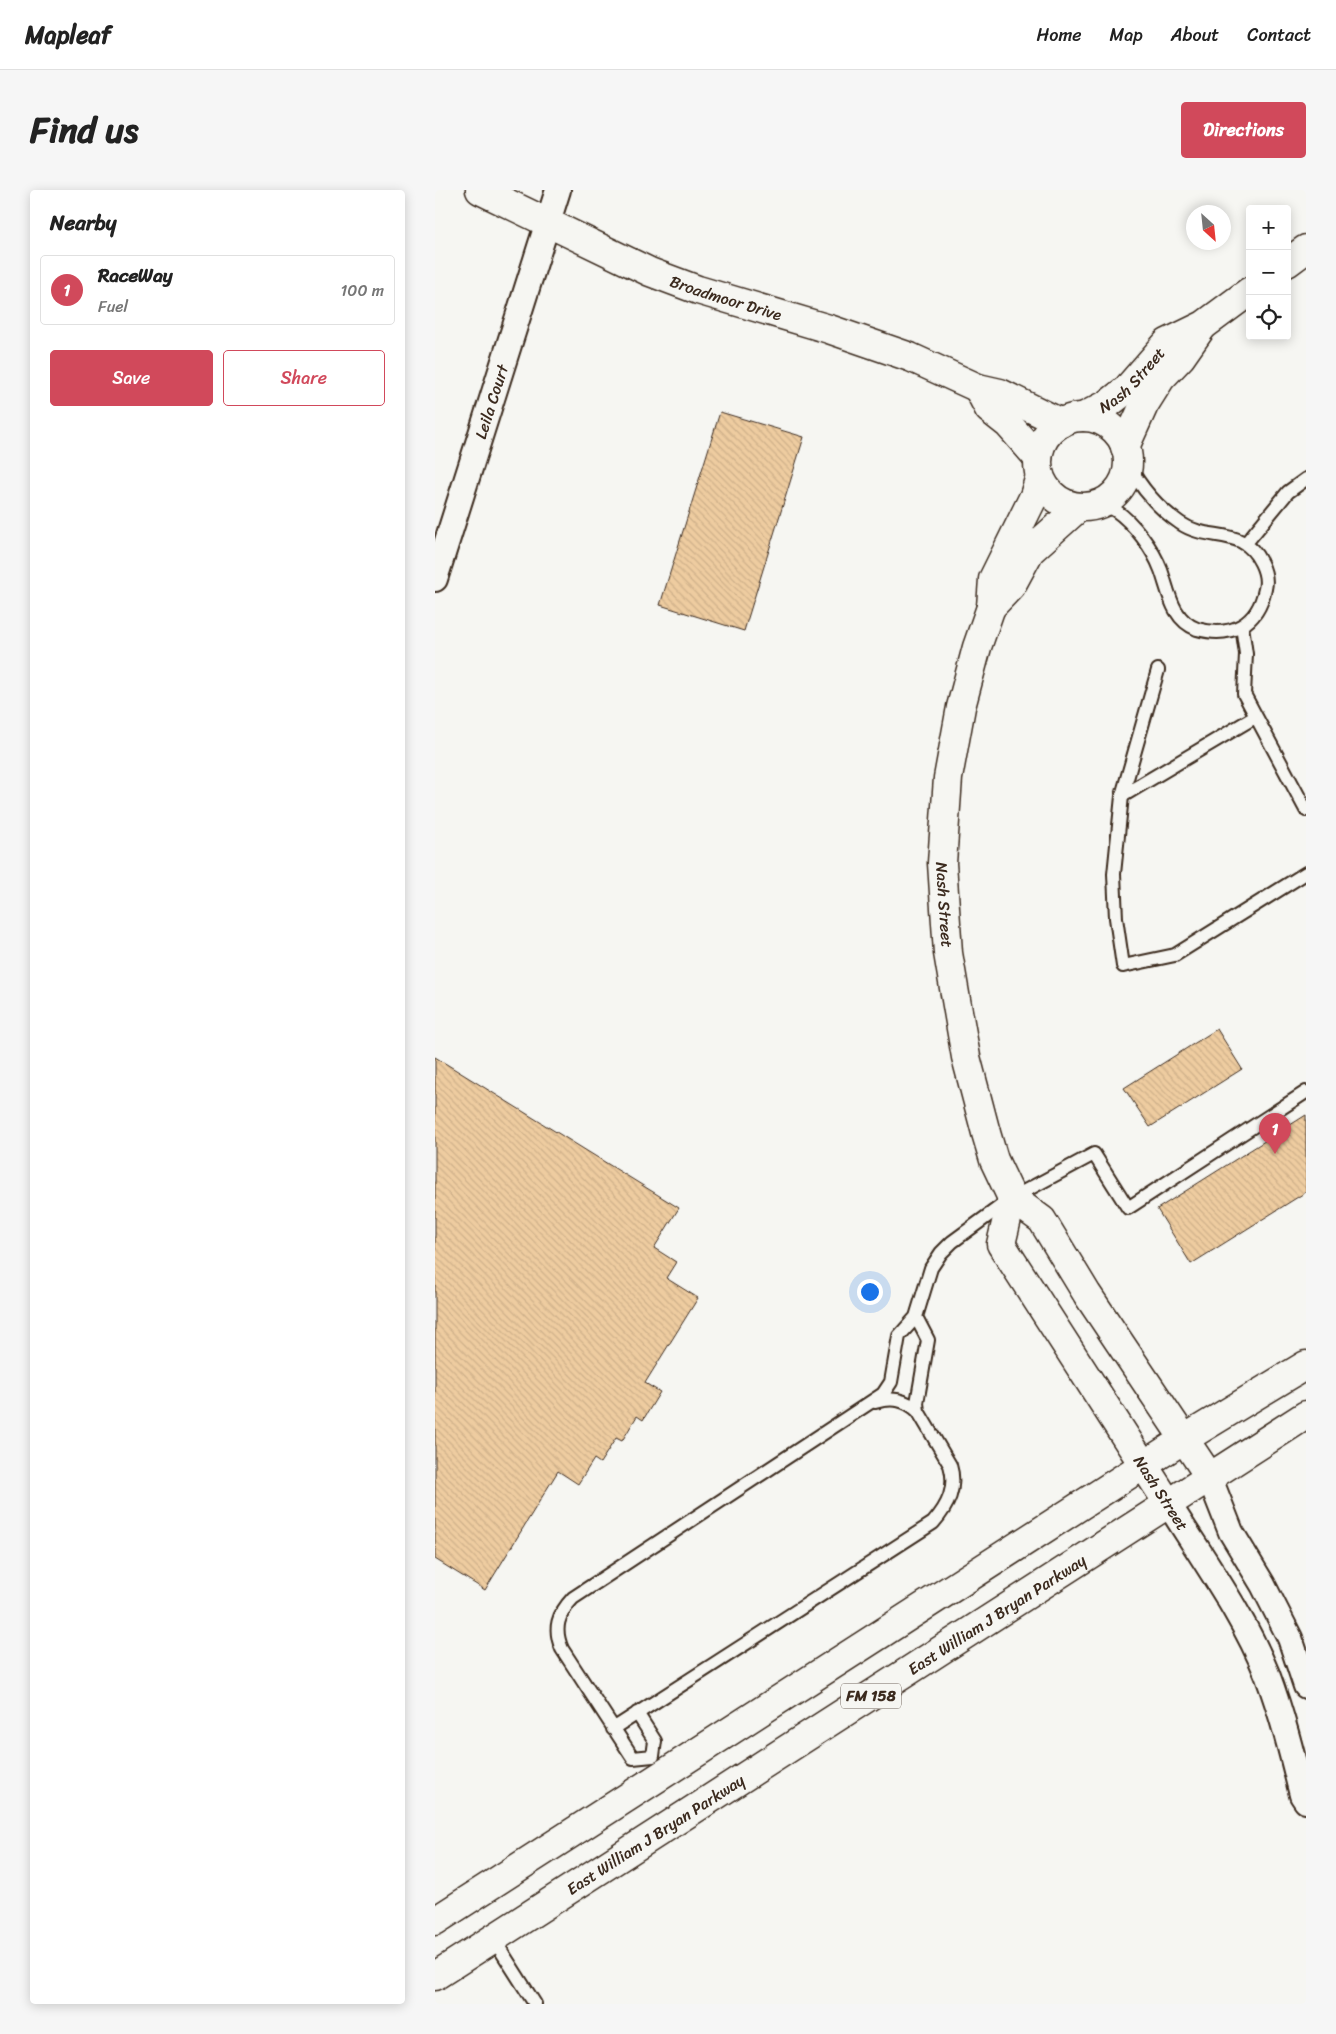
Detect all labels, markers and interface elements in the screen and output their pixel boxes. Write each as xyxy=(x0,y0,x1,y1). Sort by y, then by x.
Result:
text: Mapleaf xyxy=(25,14,111,56)
text: Home xyxy=(1037,19,1082,51)
text: Map xyxy=(1110,19,1143,51)
text: About xyxy=(1171,19,1219,51)
text: Contact xyxy=(1247,19,1311,51)
text: Find us xyxy=(30,99,138,161)
button: Directions xyxy=(1181,102,1306,158)
text: Nearby xyxy=(50,204,116,242)
north arrow xyxy=(1186,205,1231,250)
map controls xyxy=(1246,205,1291,340)
button: + xyxy=(1246,205,1291,250)
button: − xyxy=(1246,250,1291,295)
text: RaceWay xyxy=(98,259,173,292)
street label: Broadmoor Drive xyxy=(666,266,786,329)
text: 1 xyxy=(64,276,70,305)
text: 100 m xyxy=(340,276,384,305)
text: Fuel xyxy=(98,292,128,321)
button: locate xyxy=(1246,295,1291,340)
street label: Nash Street xyxy=(1093,340,1172,421)
button: Save xyxy=(50,350,213,406)
button: Share xyxy=(223,350,385,406)
street label: Leila Court xyxy=(466,360,517,443)
street label: Nash Street xyxy=(927,861,962,948)
pin: 1 xyxy=(1259,1113,1291,1154)
your location xyxy=(857,1279,883,1305)
street label: Nash Street xyxy=(1126,1449,1196,1537)
street label: East William J Bryan Parkway xyxy=(901,1545,1092,1683)
road number: FM 158 xyxy=(841,1684,901,1708)
street label: East William J Bryan Parkway xyxy=(560,1765,751,1903)

